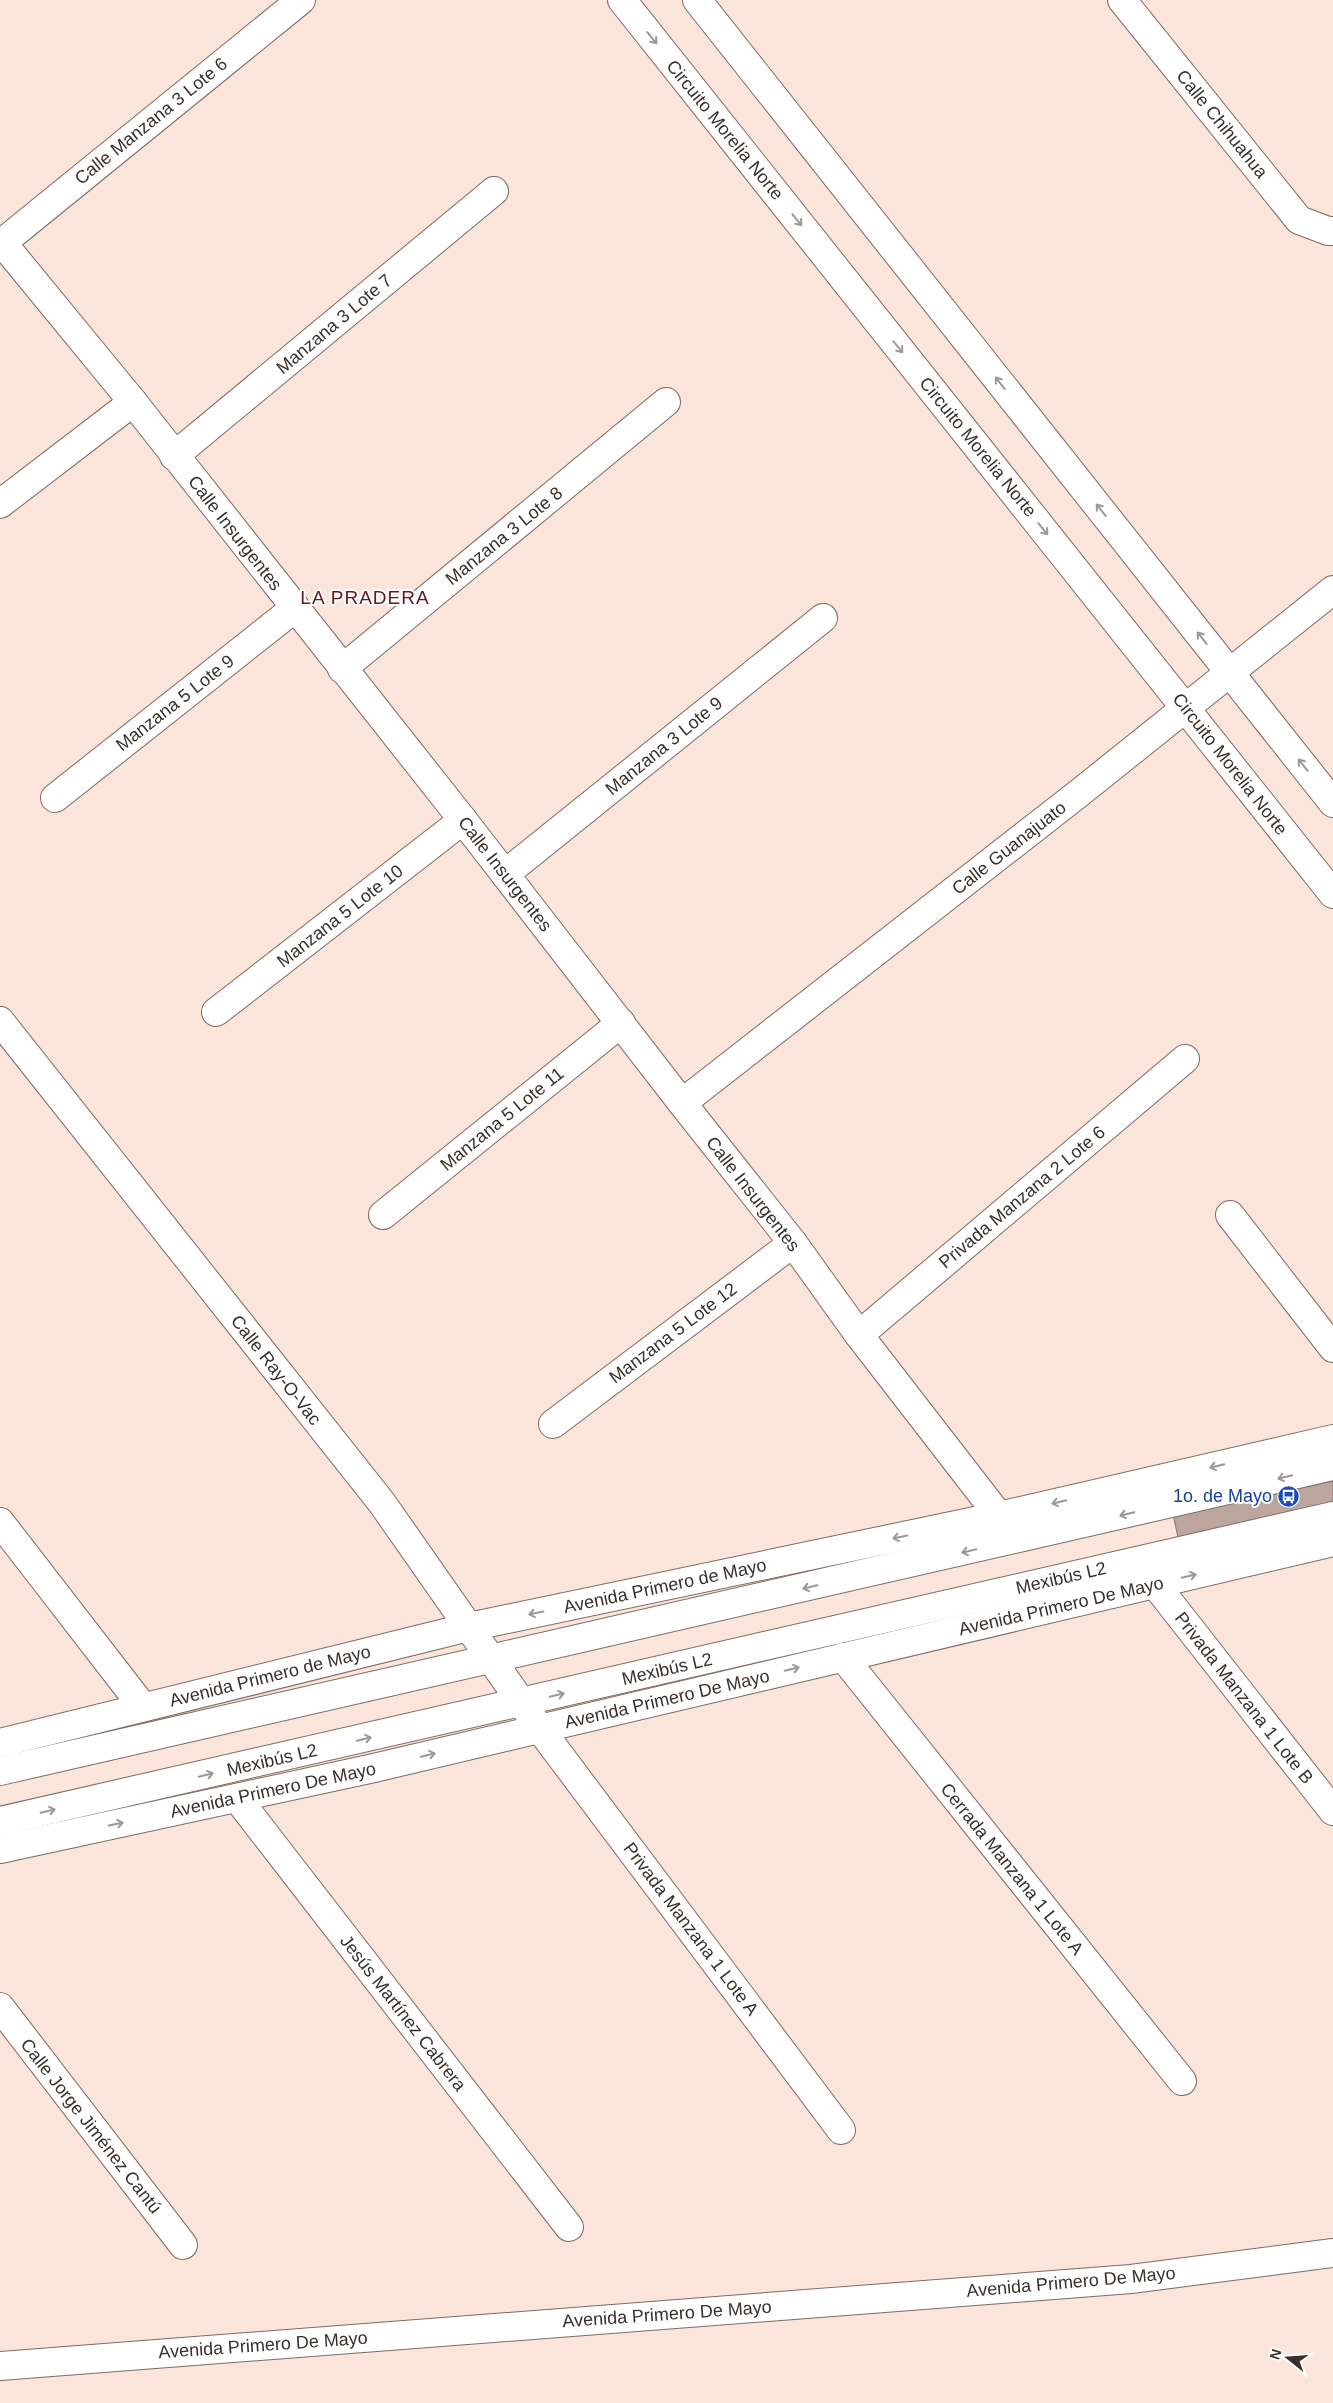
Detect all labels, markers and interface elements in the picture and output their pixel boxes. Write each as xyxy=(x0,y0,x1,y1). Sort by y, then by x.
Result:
one-way arrow xyxy=(647,31,658,44)
street label: Calle Manzana 3 Lote 6 xyxy=(71,53,231,189)
street label: Circuito Morelia Norte xyxy=(662,56,788,204)
street label: Calle Chihuahua xyxy=(1172,66,1272,183)
one-way arrow xyxy=(792,213,803,226)
street label: Manzana 3 Lote 7 xyxy=(272,270,396,378)
one-way arrow xyxy=(893,340,904,353)
street label: Circuito Morelia Norte xyxy=(915,373,1041,521)
one-way arrow xyxy=(995,376,1005,390)
street label: Calle Insurgentes xyxy=(184,472,286,594)
street label: Manzana 3 Lote 8 xyxy=(442,483,566,589)
one-way arrow xyxy=(1095,504,1106,517)
one-way arrow xyxy=(1038,522,1049,535)
district label: LA PRADERA xyxy=(300,587,430,608)
one-way arrow xyxy=(1196,632,1207,645)
street label: Manzana 5 Lote 9 xyxy=(112,651,238,755)
street label: Circuito Morelia Norte xyxy=(1169,689,1291,839)
street label: Manzana 3 Lote 9 xyxy=(602,693,726,799)
one-way arrow xyxy=(1297,759,1308,772)
street label: Calle Guanajuato xyxy=(948,797,1070,899)
street label: Calle Insurgentes xyxy=(454,813,556,935)
street label: Manzana 5 Lote 10 xyxy=(273,861,407,971)
street label: Manzana 5 Lote 11 xyxy=(436,1063,568,1175)
street label: Privada Manzana 2 Lote 6 xyxy=(935,1122,1109,1272)
street label: Calle Insurgentes xyxy=(702,1133,804,1255)
street label: Manzana 5 Lote 12 xyxy=(605,1279,741,1387)
street label: Calle Ray-O-Vac xyxy=(227,1311,325,1429)
one-way arrow xyxy=(1210,1462,1226,1471)
one-way arrow xyxy=(1278,1473,1294,1482)
bus stop icon: 1o. de Mayo xyxy=(1276,1484,1300,1508)
place label: 1o. de Mayo xyxy=(1173,1486,1272,1506)
one-way arrow xyxy=(1051,1498,1067,1507)
one-way arrow xyxy=(1120,1510,1136,1519)
one-way arrow xyxy=(893,1533,909,1542)
one-way arrow xyxy=(961,1546,977,1556)
street label: Avenida Primero de Mayo xyxy=(562,1555,768,1617)
street label: Mexibús L2 xyxy=(1014,1558,1108,1598)
one-way arrow xyxy=(1180,1571,1196,1580)
street label: Avenida Primero De Mayo xyxy=(957,1573,1165,1639)
one-way arrow xyxy=(803,1583,819,1592)
street label: Privada Manzana 1 Lote B xyxy=(1171,1608,1317,1788)
one-way arrow xyxy=(528,1609,544,1619)
street label: Avenida Primero de Mayo xyxy=(167,1641,373,1711)
street label: Mexibús L2 xyxy=(620,1649,714,1689)
one-way arrow xyxy=(784,1664,800,1673)
street label: Avenida Primero De Mayo xyxy=(563,1666,771,1732)
one-way arrow xyxy=(549,1690,565,1699)
one-way arrow xyxy=(356,1734,372,1743)
street label: Mexibús L2 xyxy=(225,1740,319,1780)
one-way arrow xyxy=(420,1750,436,1759)
street label: Avenida Primero De Mayo xyxy=(168,1758,378,1822)
one-way arrow xyxy=(198,1770,214,1779)
street label: Cerrada Manzana 1 Lote A xyxy=(937,1779,1087,1959)
one-way arrow xyxy=(39,1806,55,1815)
one-way arrow xyxy=(108,1819,124,1828)
street label: Privada Manzana 1 Lote A xyxy=(619,1839,763,2019)
street label: Jesús Martínez Cabrera xyxy=(336,1931,471,2096)
street label: Calle Jorge Jiménez Cantú xyxy=(17,2035,165,2217)
street label: Avenida Primero De Mayo xyxy=(966,2263,1176,2301)
street label: Avenida Primero De Mayo xyxy=(562,2297,772,2331)
street label: Avenida Primero De Mayo xyxy=(158,2328,368,2362)
north arrow xyxy=(1263,2333,1313,2383)
text: N xyxy=(1266,2347,1285,2361)

